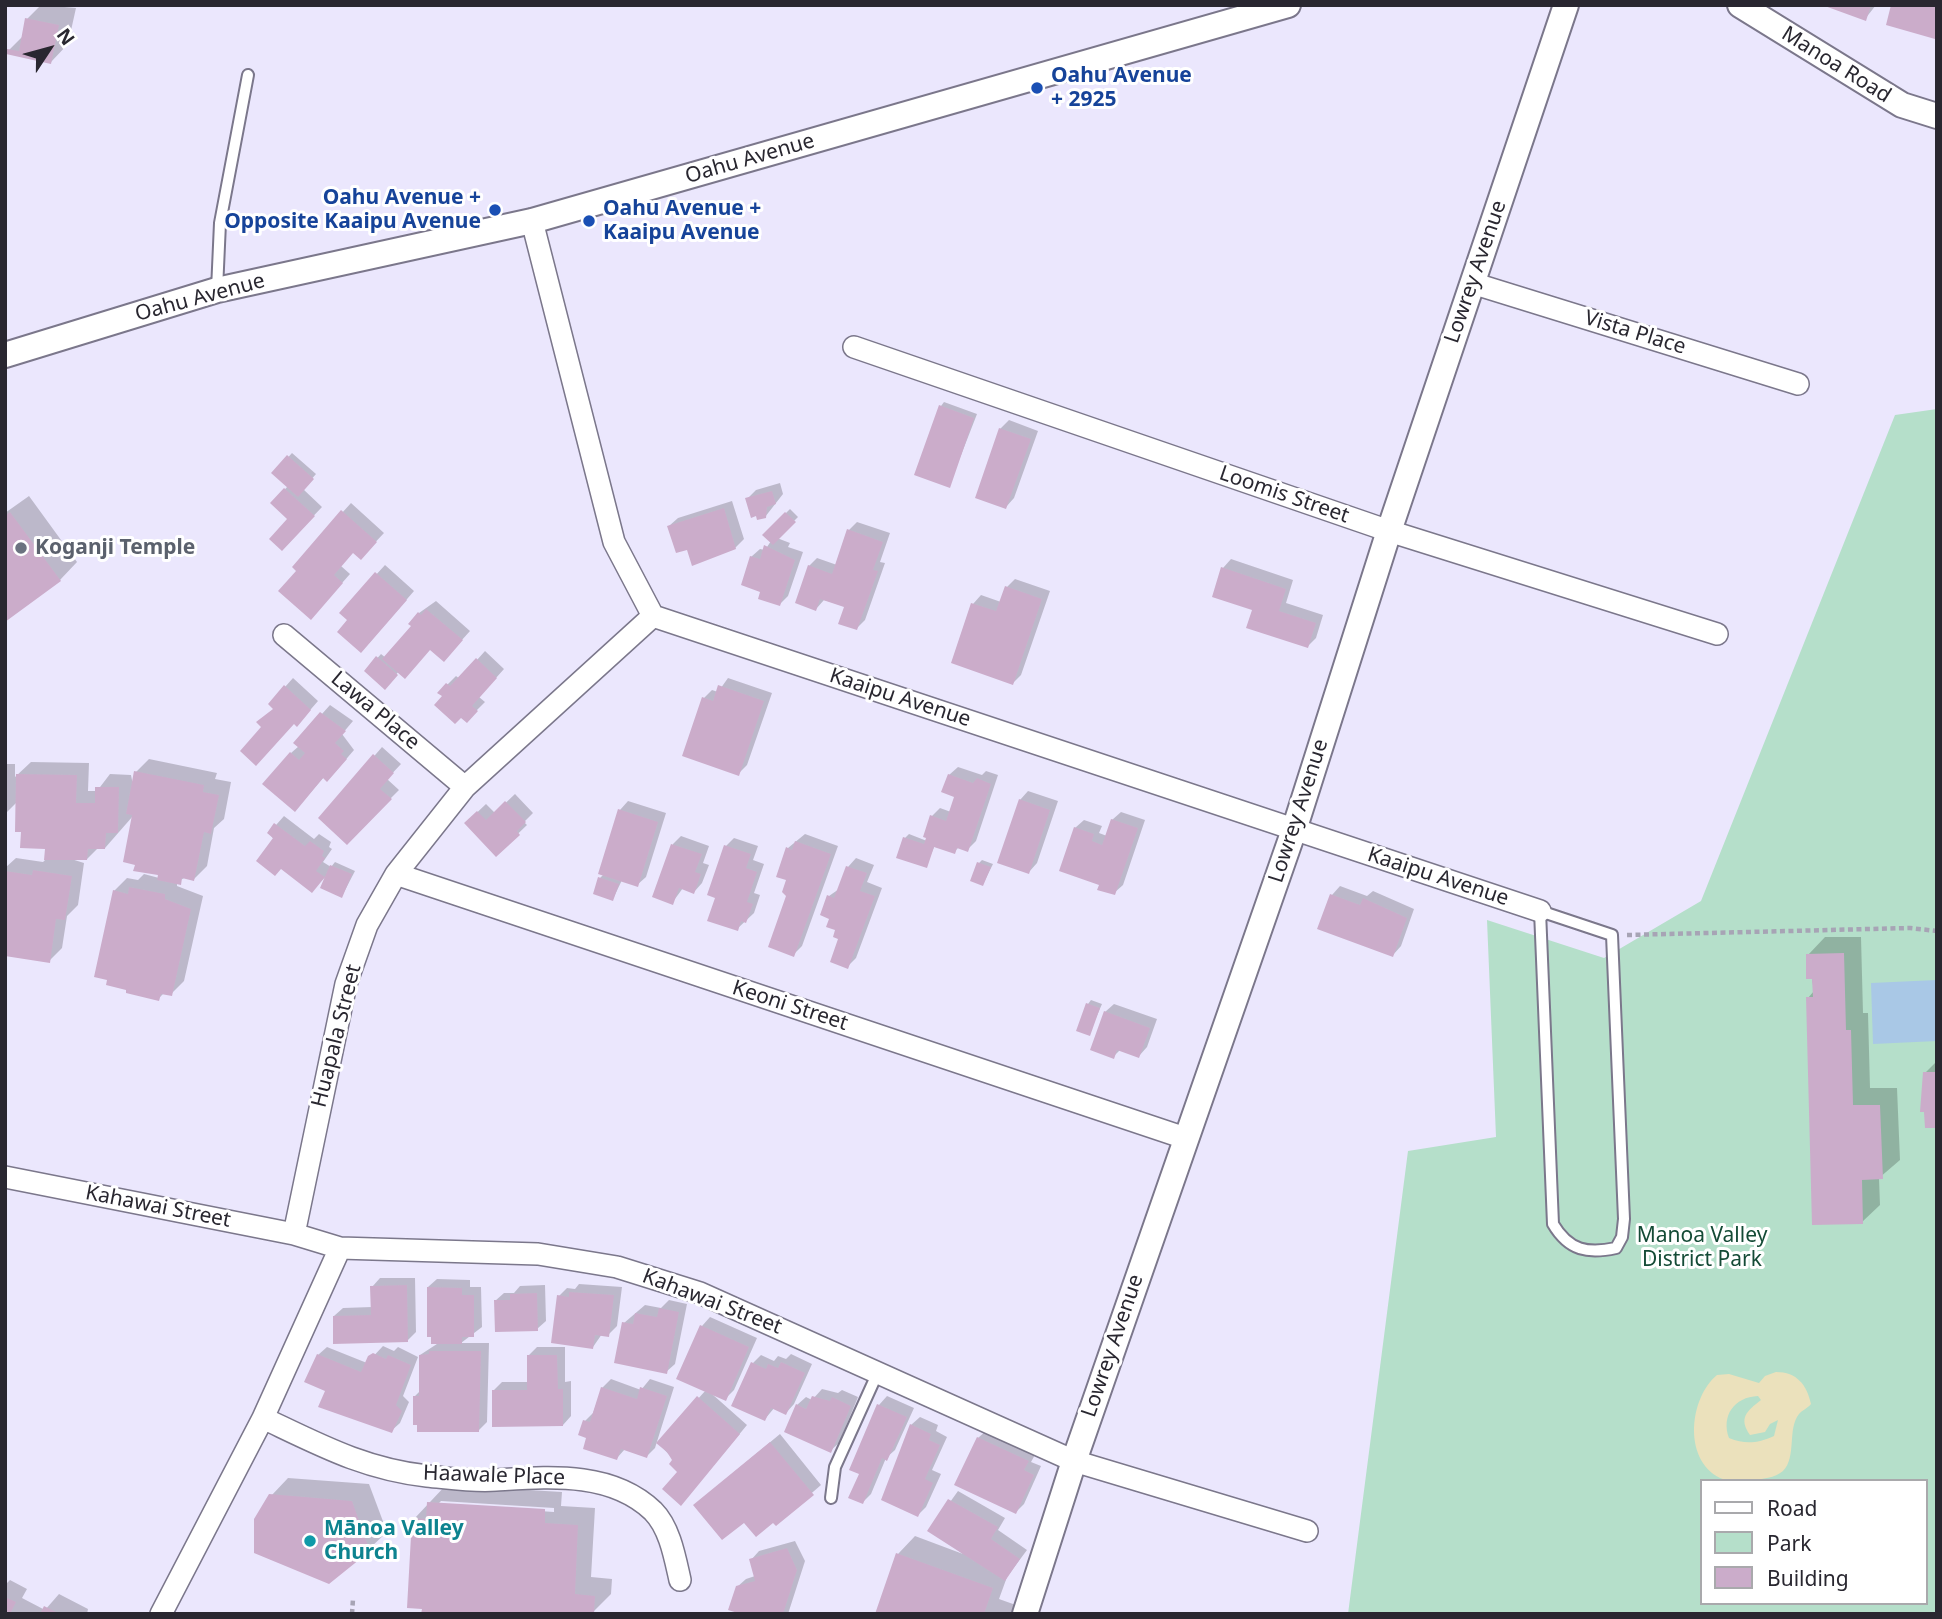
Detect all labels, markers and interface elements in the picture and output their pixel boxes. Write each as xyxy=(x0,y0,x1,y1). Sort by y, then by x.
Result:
north arrow xyxy=(14,14,84,84)
street label: Manoa Road xyxy=(1777,21,1895,109)
text: N xyxy=(51,23,81,51)
place label: Oahu Avenue + 2925 xyxy=(1051,63,1192,113)
marker: Oahu Avenue + 2925 xyxy=(1029,80,1045,96)
street label: Oahu Avenue xyxy=(682,129,818,189)
place label: Oahu Avenue + Opposite Kaaipu Avenue xyxy=(224,185,481,235)
place label: Oahu Avenue + Kaaipu Avenue xyxy=(603,196,761,246)
street label: Lowrey Avenue xyxy=(1440,197,1512,347)
marker: Oahu Avenue + Opposite Kaaipu Avenue xyxy=(487,202,503,218)
marker: Oahu Avenue + Kaaipu Avenue xyxy=(581,213,597,229)
street label: Oahu Avenue xyxy=(132,269,268,327)
street label: Vista Place xyxy=(1581,306,1689,360)
street label: Loomis Street xyxy=(1216,461,1352,529)
place label: Koganji Temple xyxy=(35,535,195,561)
marker: Koganji Temple xyxy=(13,540,29,556)
street label: Kaaipu Avenue xyxy=(826,663,974,733)
street label: Lawa Place xyxy=(325,667,425,755)
street label: Lowrey Avenue xyxy=(1264,736,1334,886)
street label: Kaaipu Avenue xyxy=(1364,842,1512,912)
street label: Huapala Street xyxy=(307,962,367,1110)
street label: Keoni Street xyxy=(729,975,851,1037)
street label: Kahawai Street xyxy=(83,1181,233,1233)
park label: Manoa Valley District Park xyxy=(1637,1223,1767,1273)
street label: Kahawai Street xyxy=(639,1264,785,1340)
street label: Lowrey Avenue xyxy=(1077,1271,1149,1421)
street label: Haawale Place xyxy=(423,1461,565,1491)
legend xyxy=(1700,1479,1928,1605)
text: Road xyxy=(1767,1494,1817,1522)
place label: Mānoa Valley Church xyxy=(324,1516,464,1566)
text: Park xyxy=(1767,1529,1811,1557)
marker: Mānoa Valley Church xyxy=(302,1533,318,1549)
text: Building xyxy=(1767,1564,1849,1592)

